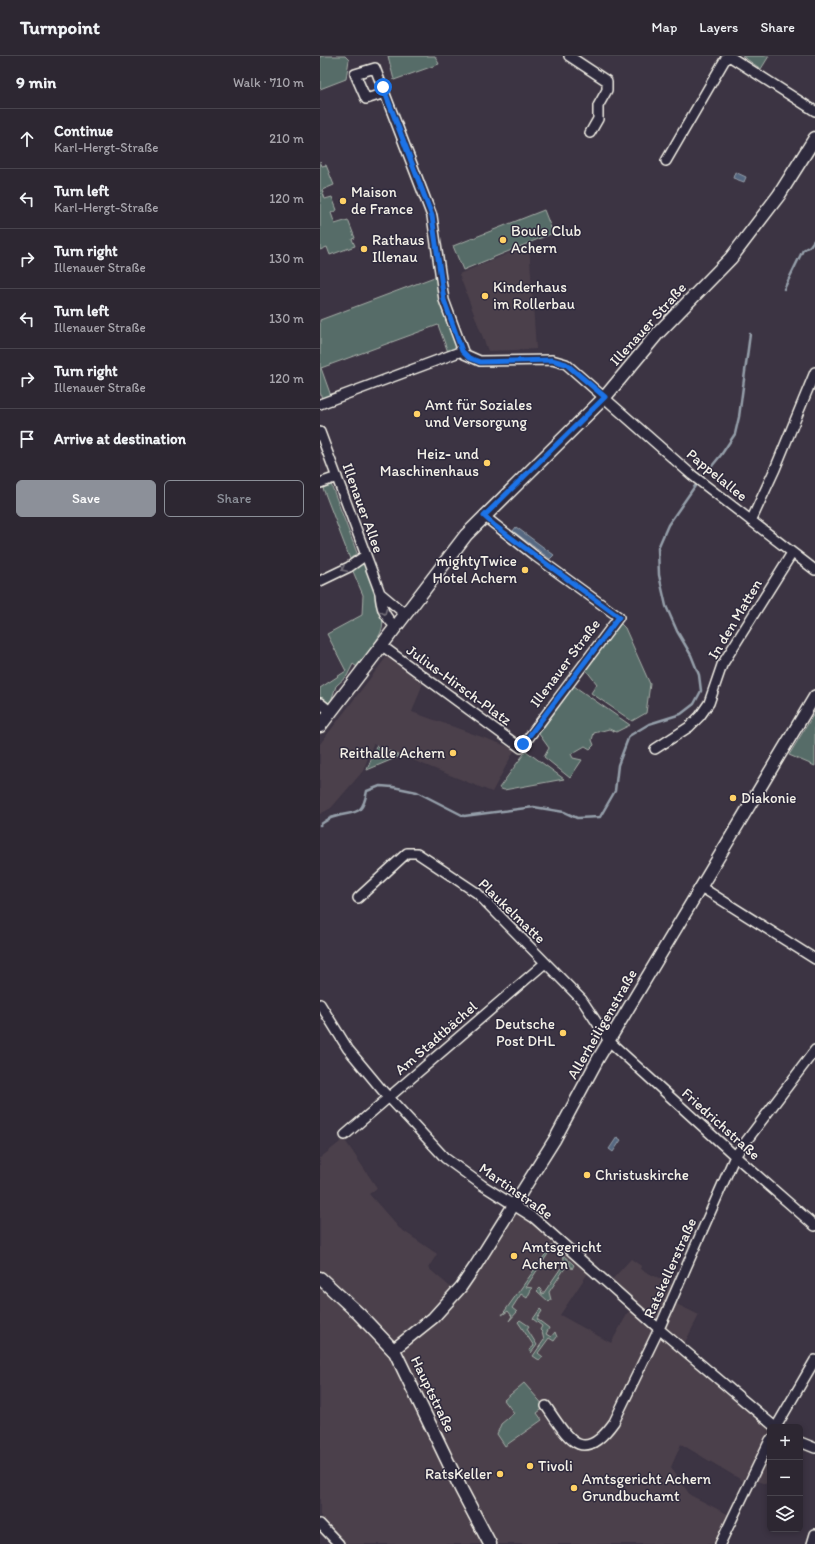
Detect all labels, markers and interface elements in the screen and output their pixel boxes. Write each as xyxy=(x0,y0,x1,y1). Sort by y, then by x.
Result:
text: Turnpoint xyxy=(20,16,100,39)
text: Map xyxy=(652,19,677,36)
text: Layers xyxy=(699,19,738,36)
text: Share xyxy=(760,19,795,36)
text: 9 min xyxy=(16,72,56,92)
text: Walk · 710 m xyxy=(233,75,304,90)
route start xyxy=(374,78,392,96)
text: Continue xyxy=(54,122,113,140)
icon: ahead xyxy=(16,128,38,150)
text: 210 m xyxy=(269,131,304,146)
text: Karl-Hergt-Straße xyxy=(54,140,158,155)
text: Turn left xyxy=(54,182,109,200)
place label: Maison de France xyxy=(351,183,413,218)
icon: left xyxy=(16,188,38,210)
text: 120 m xyxy=(269,191,304,206)
marker: Maison de France xyxy=(338,196,348,206)
text: Karl-Hergt-Straße xyxy=(54,200,158,215)
place label: Boule Club Achern xyxy=(511,222,582,257)
place label: Rathaus Illenau xyxy=(372,231,425,266)
marker: Boule Club Achern xyxy=(498,235,508,245)
text: Turn right xyxy=(54,242,118,260)
marker: Rathaus Illenau xyxy=(359,244,369,254)
icon: right xyxy=(16,248,38,270)
text: 130 m xyxy=(269,251,304,266)
text: Illenauer Straße xyxy=(54,260,146,275)
place label: Kinderhaus im Rollerbau xyxy=(493,278,575,313)
street label: Illenauer Straße xyxy=(606,279,690,369)
marker: Kinderhaus im Rollerbau xyxy=(480,291,490,301)
text: Turn left xyxy=(54,302,109,320)
icon: left xyxy=(16,308,38,330)
text: 130 m xyxy=(269,311,304,326)
text: Illenauer Straße xyxy=(54,320,146,335)
text: Turn right xyxy=(54,362,118,380)
icon: right xyxy=(16,368,38,390)
text: 120 m xyxy=(269,371,304,386)
text: Illenauer Straße xyxy=(54,380,146,395)
place label: Amt für Soziales und Versorgung xyxy=(425,396,532,431)
marker: Amt für Soziales und Versorgung xyxy=(412,409,422,419)
icon: arrive xyxy=(16,428,38,450)
text: Arrive at destination xyxy=(54,430,186,448)
place label: Heiz- und Maschinenhaus xyxy=(380,445,479,480)
street label: Pappelallee xyxy=(683,445,751,505)
marker: Heiz- und Maschinenhaus xyxy=(482,458,492,468)
street label: Illenauer Allee xyxy=(338,461,388,555)
button: Save xyxy=(16,480,156,517)
button: Share xyxy=(164,480,304,517)
place label: mightyTwice Hotel Achern xyxy=(433,552,517,587)
one-way arrow xyxy=(341,564,348,572)
marker: mightyTwice Hotel Achern xyxy=(520,565,530,575)
street label: In den Matten xyxy=(704,575,766,662)
one-way arrow xyxy=(379,608,387,615)
street label: Illenauer Straße xyxy=(526,615,604,711)
street label: Julius-Hirsch-Platz xyxy=(403,641,515,729)
route end xyxy=(514,735,532,753)
place label: Reithalle Achern xyxy=(339,744,445,762)
marker: Reithalle Achern xyxy=(448,748,458,758)
place label: Diakonie xyxy=(741,789,797,807)
marker: Diakonie xyxy=(728,793,738,803)
street label: Plaukelmatte xyxy=(475,875,549,947)
street label: Allerheiligenstraße xyxy=(563,966,641,1082)
street label: Am Stadtbächel xyxy=(391,997,481,1079)
place label: Deutsche Post DHL xyxy=(495,1015,555,1050)
marker: Deutsche Post DHL xyxy=(558,1028,568,1038)
street label: Friedrichstraße xyxy=(678,1084,764,1164)
street label: Martinstraße xyxy=(476,1159,556,1223)
place label: Christuskirche xyxy=(595,1166,689,1184)
marker: Christuskirche xyxy=(582,1170,592,1180)
street label: Ratskellerstraße xyxy=(640,1215,700,1321)
place label: Amtsgericht Achern xyxy=(522,1238,602,1273)
marker: Amtsgericht Achern xyxy=(509,1251,519,1261)
street label: Hauptstraße xyxy=(407,1353,459,1435)
map controls xyxy=(767,1424,803,1532)
button: + xyxy=(767,1424,803,1460)
place label: Tivoli xyxy=(538,1457,573,1475)
button: − xyxy=(767,1460,803,1496)
marker: Tivoli xyxy=(525,1461,535,1471)
place label: RatsKeller xyxy=(425,1465,492,1483)
marker: RatsKeller xyxy=(495,1469,505,1479)
place label: Amtsgericht Achern Grundbuchamt xyxy=(582,1470,712,1505)
marker: Amtsgericht Achern Grundbuchamt xyxy=(569,1483,579,1493)
button: layers xyxy=(767,1496,803,1532)

